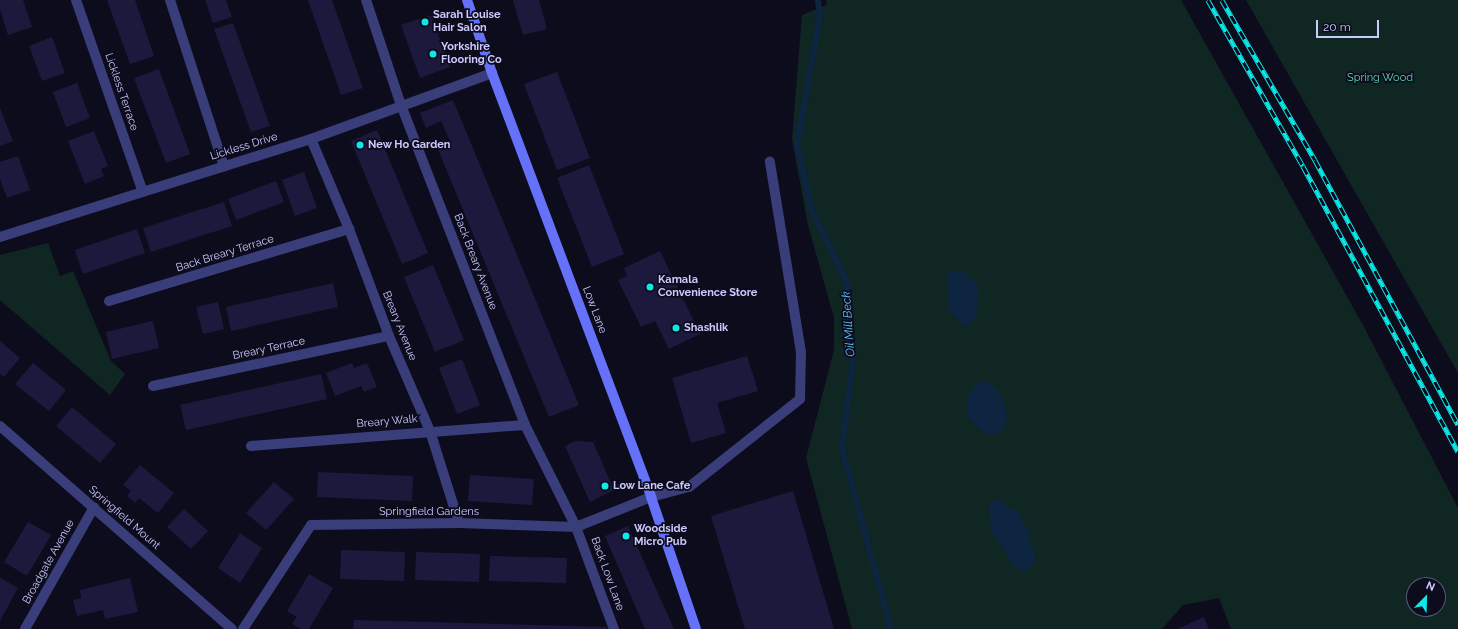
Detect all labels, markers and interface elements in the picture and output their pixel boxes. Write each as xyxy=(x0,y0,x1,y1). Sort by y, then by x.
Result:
place label: Sarah Louise Hair Salon xyxy=(433,9,501,35)
scale bar xyxy=(1318,12,1381,38)
marker: Sarah Louise Hair Salon xyxy=(420,17,430,27)
text: 20 m xyxy=(1323,20,1351,34)
place label: Yorkshire Flooring Co xyxy=(441,41,502,67)
marker: Yorkshire Flooring Co xyxy=(428,49,438,59)
street label: Lickless Terrace xyxy=(101,51,141,133)
park label: Spring Wood xyxy=(1347,71,1413,85)
street label: Lickless Drive xyxy=(209,130,279,164)
place label: New Ho Garden xyxy=(368,138,451,152)
marker: New Ho Garden xyxy=(355,140,365,150)
street label: Back Breary Avenue xyxy=(450,212,500,312)
street label: Back Breary Terrace xyxy=(174,233,276,275)
place label: Kamala Convenience Store xyxy=(658,274,757,300)
marker: Kamala Convenience Store xyxy=(645,282,655,292)
street label: Low Lane xyxy=(579,284,609,336)
street label: Breary Avenue xyxy=(379,289,419,363)
water label: Oil Mill Beck xyxy=(840,290,858,358)
place label: Shashlik xyxy=(684,321,728,335)
marker: Shashlik xyxy=(671,323,681,333)
street label: Breary Terrace xyxy=(231,335,307,363)
street label: Breary Walk xyxy=(356,413,418,431)
place label: Low Lane Cafe xyxy=(613,479,691,493)
marker: Low Lane Cafe xyxy=(600,481,610,491)
street label: Springfield Mount xyxy=(86,483,162,553)
street label: Springfield Gardens xyxy=(379,505,479,519)
street label: Broadgate Avenue xyxy=(20,517,78,607)
place label: Woodside Micro Pub xyxy=(634,523,687,549)
marker: Woodside Micro Pub xyxy=(621,531,631,541)
street label: Back Low Lane xyxy=(588,535,626,613)
north arrow xyxy=(1406,577,1446,617)
text: N xyxy=(1424,579,1437,594)

